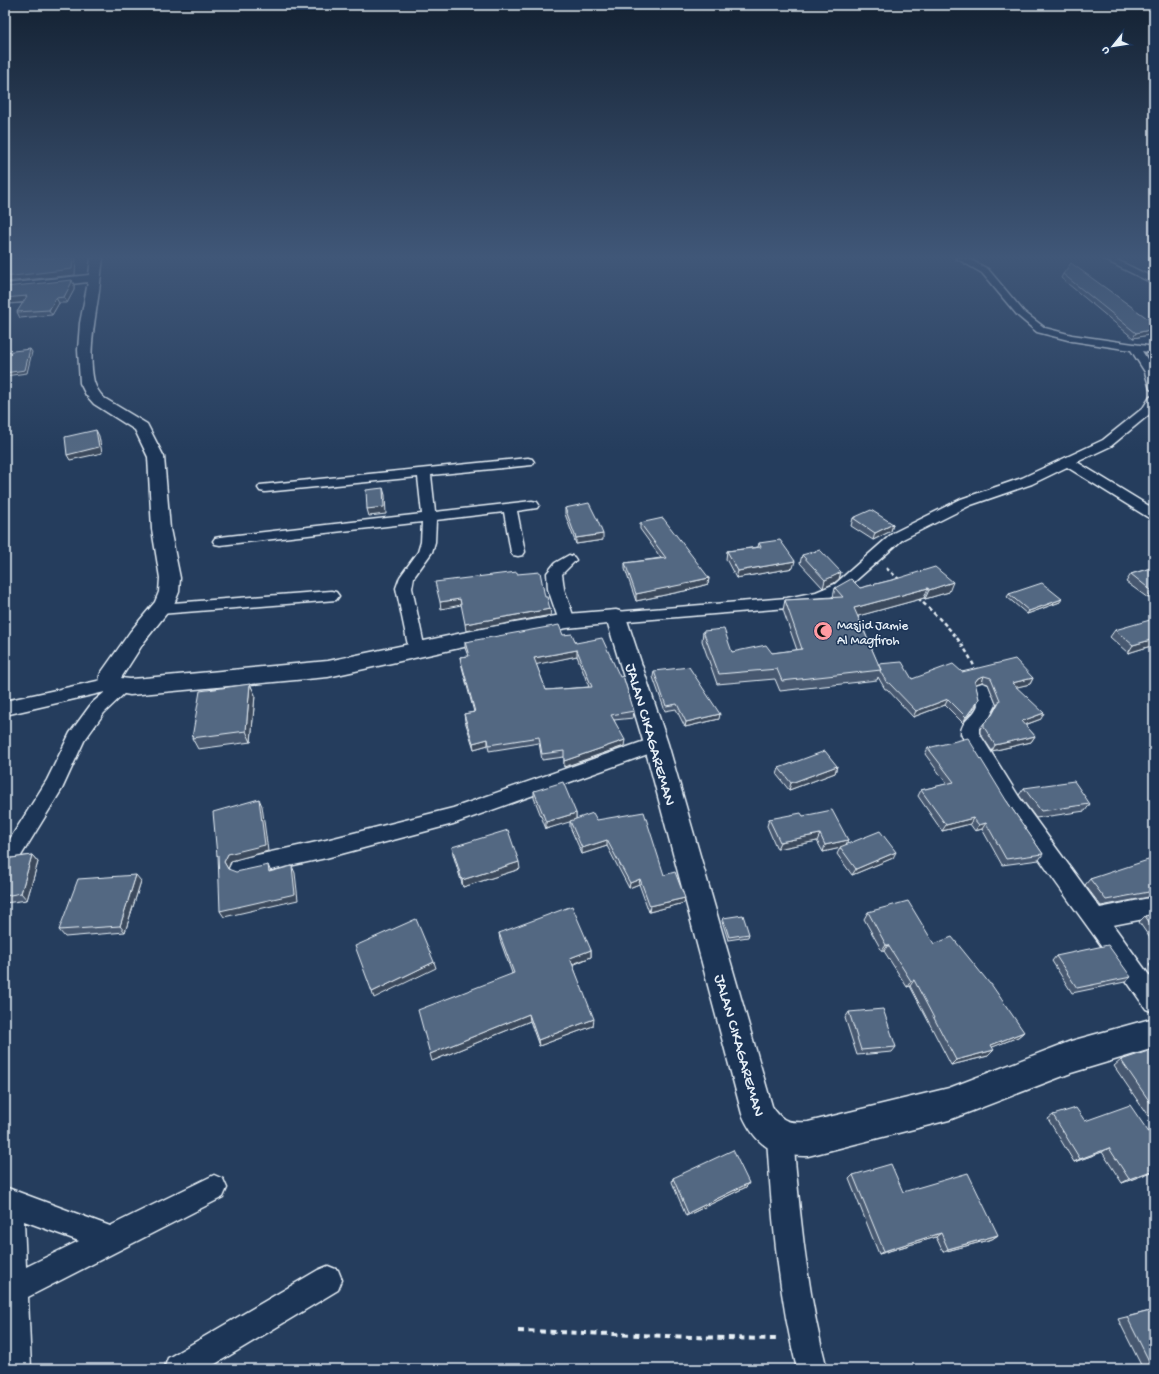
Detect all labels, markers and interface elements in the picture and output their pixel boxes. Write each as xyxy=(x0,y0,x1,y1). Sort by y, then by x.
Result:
north arrow xyxy=(1093,26,1133,66)
text: U xyxy=(1099,44,1113,56)
place label: Masjid Jamie Al Magfiroh xyxy=(837,619,908,649)
mosque icon: Masjid Jamie Al Magfiroh xyxy=(812,620,834,642)
street label: JALAN CIKAGAREMAN xyxy=(619,662,678,808)
street label: JALAN CIKAGAREMAN xyxy=(708,973,767,1119)

